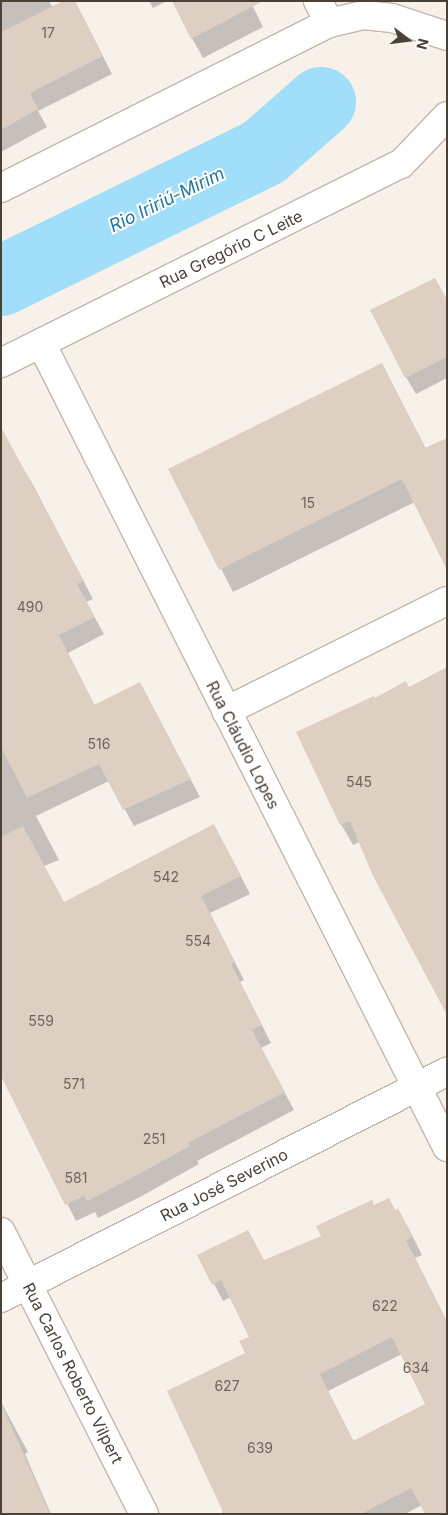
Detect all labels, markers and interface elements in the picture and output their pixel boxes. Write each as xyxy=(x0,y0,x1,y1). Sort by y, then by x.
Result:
north arrow xyxy=(383,15,433,65)
house number: 17 xyxy=(41,25,55,41)
text: N xyxy=(413,37,433,51)
water label: Rio Iririú-Mirim xyxy=(106,163,228,237)
street label: Rua Gregório C Leite xyxy=(156,206,306,292)
house number: 15 xyxy=(301,495,315,511)
house number: 490 xyxy=(17,599,43,615)
street label: Rua Cláudio Lopes xyxy=(202,678,284,812)
house number: 516 xyxy=(88,736,110,752)
house number: 545 xyxy=(346,774,372,790)
house number: 542 xyxy=(153,869,179,885)
house number: 554 xyxy=(185,933,211,949)
house number: 559 xyxy=(28,1013,54,1029)
house number: 571 xyxy=(63,1076,85,1092)
house number: 251 xyxy=(143,1131,165,1147)
street label: Rua José Severino xyxy=(157,1145,291,1225)
house number: 581 xyxy=(65,1170,87,1186)
street label: Rua Carlos Roberto Vilpert xyxy=(19,1279,127,1467)
house number: 622 xyxy=(372,1298,398,1314)
house number: 634 xyxy=(403,1360,429,1376)
house number: 627 xyxy=(214,1378,240,1394)
house number: 639 xyxy=(247,1440,273,1456)

